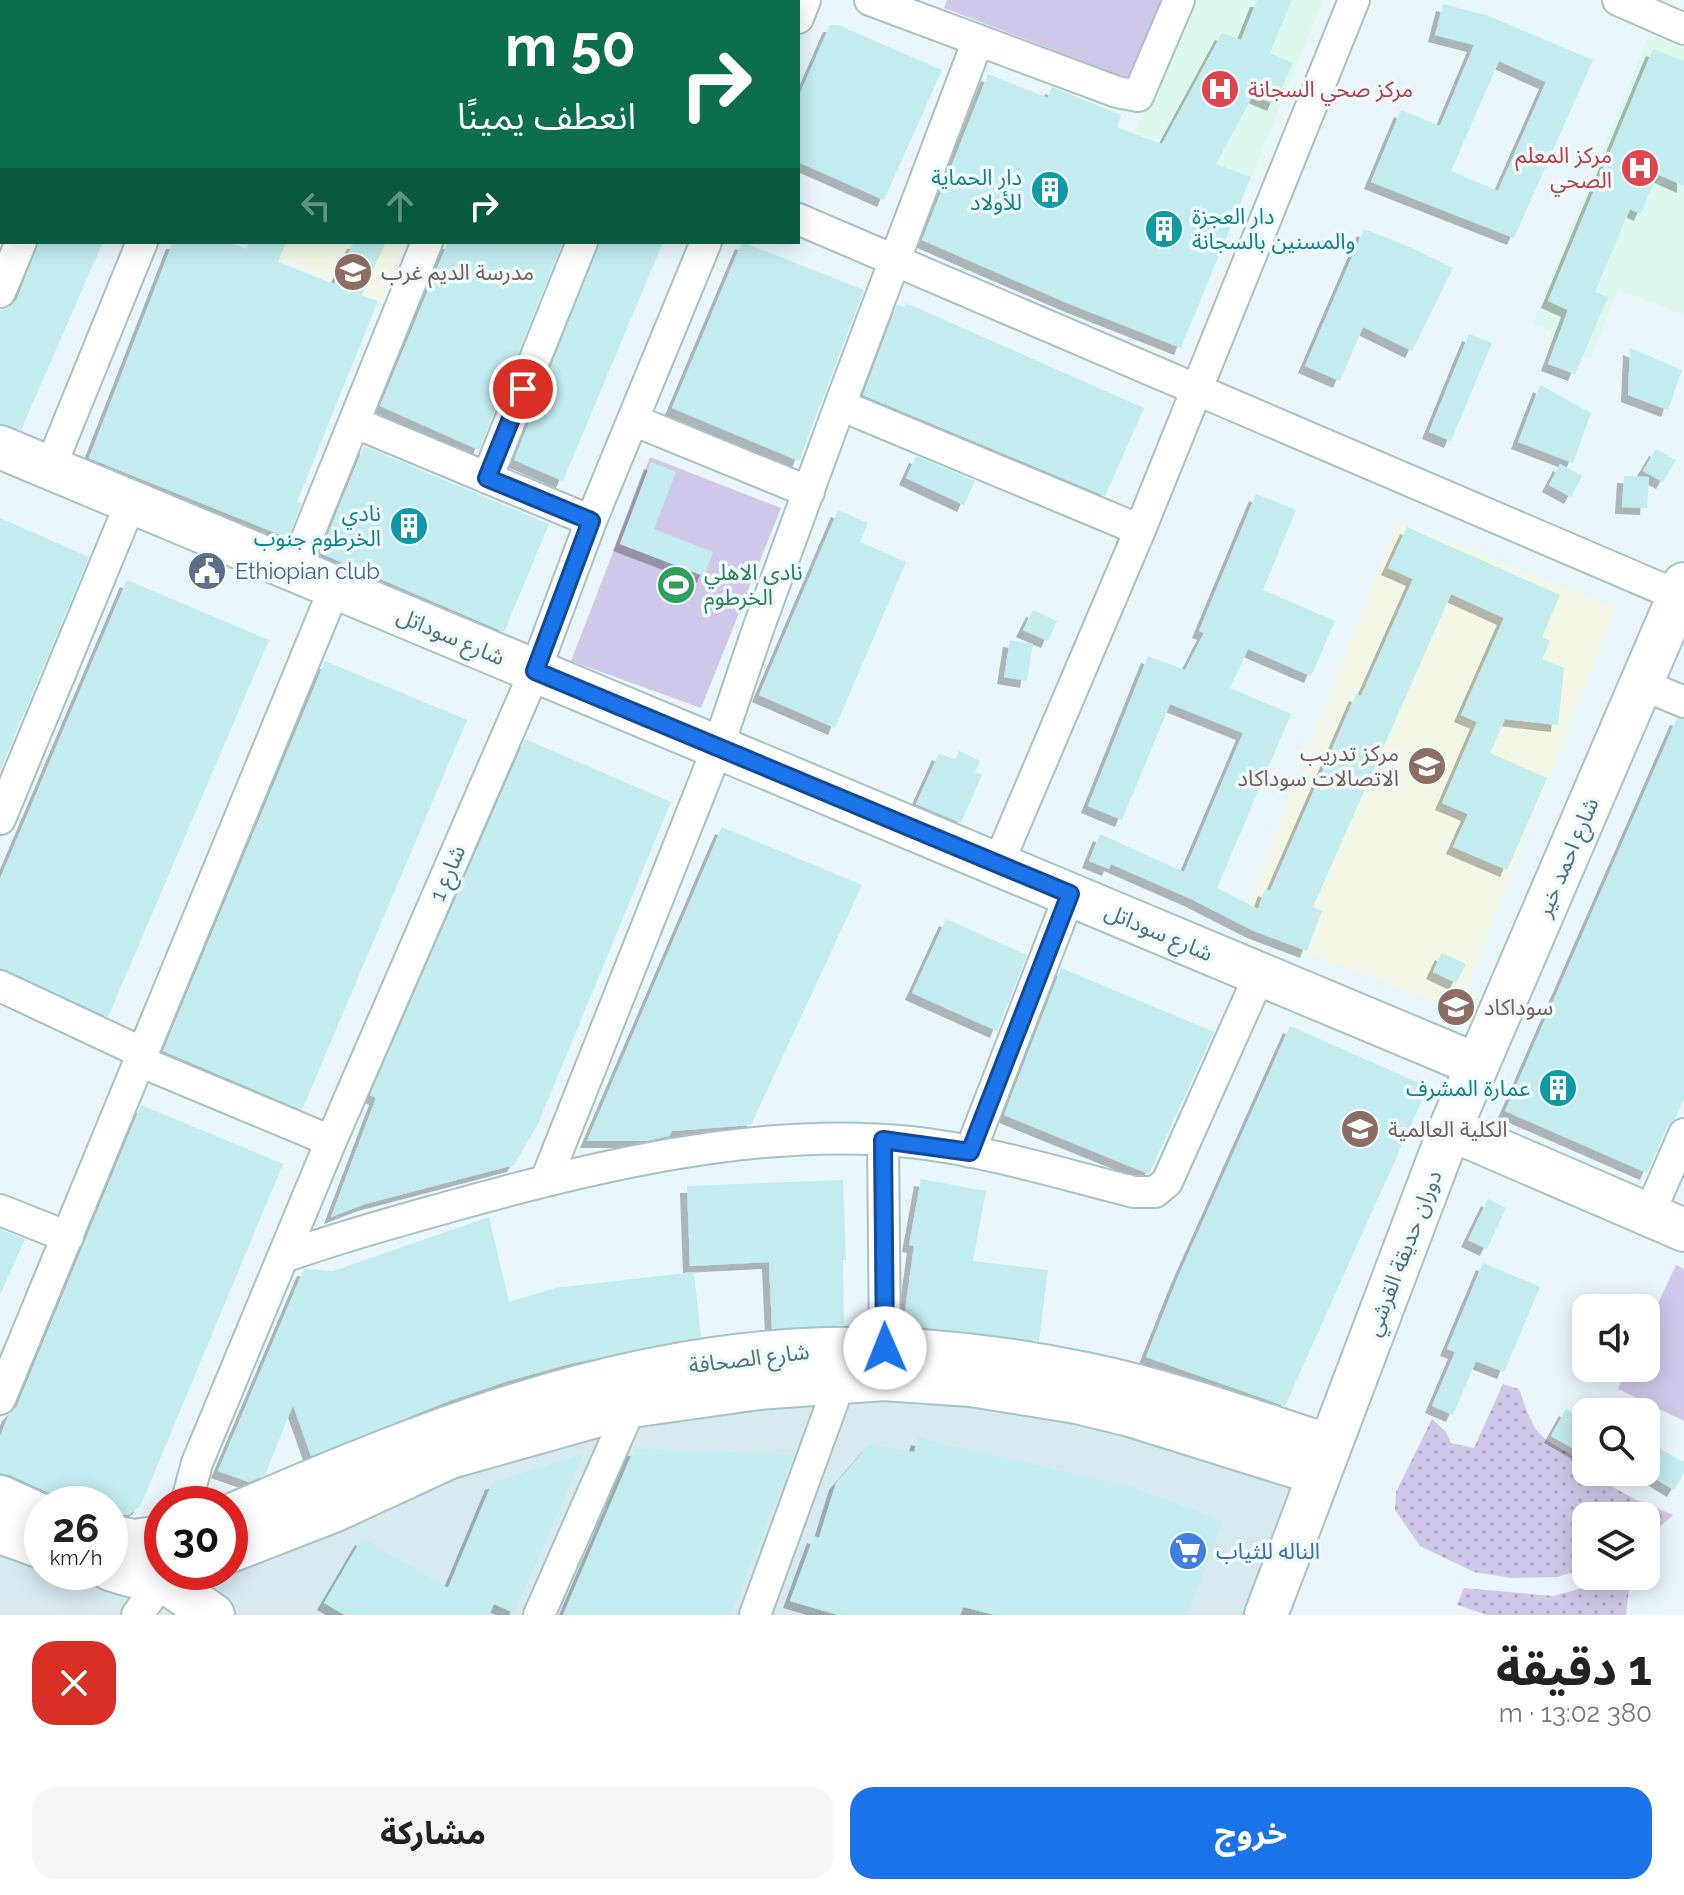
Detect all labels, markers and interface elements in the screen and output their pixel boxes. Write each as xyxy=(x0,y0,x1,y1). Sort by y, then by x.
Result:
text: 50 m xyxy=(505,13,636,79)
icon: right xyxy=(664,32,768,136)
hospital icon: مركز صحي السجانة xyxy=(1199,68,1241,110)
place label: مركز صحي السجانة xyxy=(1248,76,1413,106)
text: انعطف يمينًا xyxy=(457,95,636,137)
place label: مركز المعلم الصحي xyxy=(1515,142,1612,197)
hospital icon: مركز المعلم الصحي xyxy=(1619,147,1661,189)
place label: دار الحماية للأولاد xyxy=(931,164,1022,215)
building icon: دار الحماية للأولاد xyxy=(1029,169,1071,211)
icon: left xyxy=(294,184,338,228)
icon: ahead xyxy=(378,184,422,228)
icon: right xyxy=(462,184,506,228)
place label: دار العجزة والمسنين بالسجانة xyxy=(1192,203,1355,254)
building icon: دار العجزة والمسنين بالسجانة xyxy=(1143,208,1185,250)
school or university icon: مدرسة الديم غرب xyxy=(332,251,374,293)
place label: مدرسة الديم غرب xyxy=(381,259,534,289)
pin xyxy=(489,355,557,423)
icon: arrive xyxy=(501,367,545,411)
place label: نادي الخرطوم جنوب xyxy=(254,500,381,555)
building icon: نادي الخرطوم جنوب xyxy=(388,505,430,547)
public building icon: Ethiopian club xyxy=(186,550,228,592)
place label: Ethiopian club xyxy=(235,558,380,584)
place label: نادي الاهلي الخرطوم xyxy=(704,559,803,614)
sports icon: نادي الاهلي الخرطوم xyxy=(655,564,697,606)
street label: شارع سوداتل xyxy=(392,602,509,674)
place label: مركز تدريب الاتصالات سوداكاد xyxy=(1238,740,1399,791)
school or university icon: مركز تدريب الاتصالات سوداكاد xyxy=(1406,745,1448,787)
street label: شارع احمد خير xyxy=(1530,794,1607,923)
street label: شارع 1 xyxy=(424,841,474,906)
street label: شارع سوداتل xyxy=(1100,898,1217,970)
school or university icon: سوداكاد xyxy=(1435,986,1477,1028)
place label: سوداكاد xyxy=(1484,994,1553,1020)
building icon: عمارة المشرف xyxy=(1537,1067,1579,1109)
place label: عمارة المشرف xyxy=(1406,1075,1530,1102)
school or university icon: الكلية العالمية xyxy=(1339,1108,1381,1150)
place label: الكلية العالمية xyxy=(1388,1116,1507,1142)
street label: دوران حديقة القرشي xyxy=(1359,1166,1450,1341)
map controls xyxy=(1572,1294,1660,1590)
button: sound xyxy=(1572,1294,1660,1382)
position arrow xyxy=(843,1306,927,1390)
street label: شارع الصحافة xyxy=(687,1338,811,1382)
button: search xyxy=(1572,1398,1660,1486)
speed limit sign: 30 xyxy=(144,1486,248,1590)
button: layers xyxy=(1572,1502,1660,1590)
text: 26 xyxy=(53,1504,99,1551)
supermarket icon: الناله للثياب xyxy=(1167,1530,1209,1572)
place label: الناله للثياب xyxy=(1216,1538,1320,1564)
text: km/h xyxy=(50,1546,102,1570)
text: 1 دقيقة xyxy=(1496,1640,1652,1696)
button: close xyxy=(32,1641,116,1725)
text: 380 m · 13:02 xyxy=(1499,1698,1652,1728)
button: مشاركة xyxy=(32,1787,834,1879)
button: خروج xyxy=(850,1787,1652,1879)

